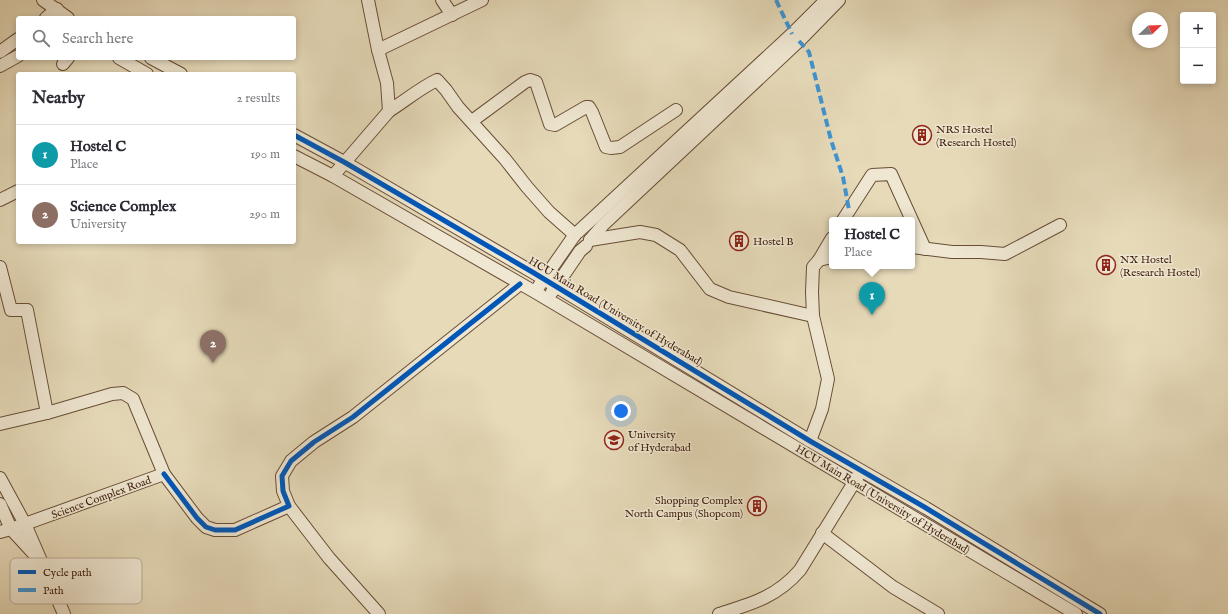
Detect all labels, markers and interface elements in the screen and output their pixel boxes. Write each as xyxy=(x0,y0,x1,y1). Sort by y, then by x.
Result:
north arrow xyxy=(1132,12,1168,48)
map controls xyxy=(1180,12,1216,84)
button: + xyxy=(1180,12,1216,48)
search box xyxy=(16,16,296,60)
icon: search xyxy=(30,27,52,49)
text: Search here xyxy=(62,29,133,48)
button: − xyxy=(1180,48,1216,84)
text: Nearby xyxy=(32,88,85,109)
text: 2 results xyxy=(236,90,280,107)
place label: NRS Hostel (Research Hostel) xyxy=(936,123,1017,150)
building icon: NRS Hostel (Research Hostel) xyxy=(911,124,933,146)
text: Hostel C xyxy=(70,137,126,156)
text: 1 xyxy=(43,146,47,163)
text: 190 m xyxy=(250,146,280,163)
text: Place xyxy=(70,156,98,173)
text: Science Complex xyxy=(70,197,176,216)
text: 2 xyxy=(42,206,48,223)
text: 290 m xyxy=(249,206,280,223)
text: University xyxy=(70,216,126,233)
popup xyxy=(829,217,915,269)
text: Hostel C xyxy=(844,225,900,244)
building icon: Hostel B xyxy=(728,230,750,252)
place label: Hostel B xyxy=(753,235,794,249)
text: Place xyxy=(844,244,872,261)
place label: NX Hostel (Research Hostel) xyxy=(1120,253,1201,280)
street label: HCU Main Road (University of Hyderabad) xyxy=(526,254,706,370)
building icon: NX Hostel (Research Hostel) xyxy=(1095,254,1117,276)
pin: 1 xyxy=(859,282,885,315)
pin: 2 xyxy=(200,330,226,363)
your location xyxy=(611,401,631,421)
place label: University of Hyderabad xyxy=(628,428,691,455)
school or university icon: University of Hyderabad xyxy=(603,429,625,451)
street label: HCU Main Road (University of Hyderabad) xyxy=(793,442,973,558)
street label: Science Complex Road xyxy=(50,473,153,523)
place label: Shopping Complex North Campus (Shopcom) xyxy=(625,494,744,521)
building icon: Shopping Complex North Campus (Shopcom) xyxy=(746,495,768,517)
legend xyxy=(10,558,142,604)
text: Cycle path xyxy=(43,566,92,580)
text: Path xyxy=(43,584,64,598)

